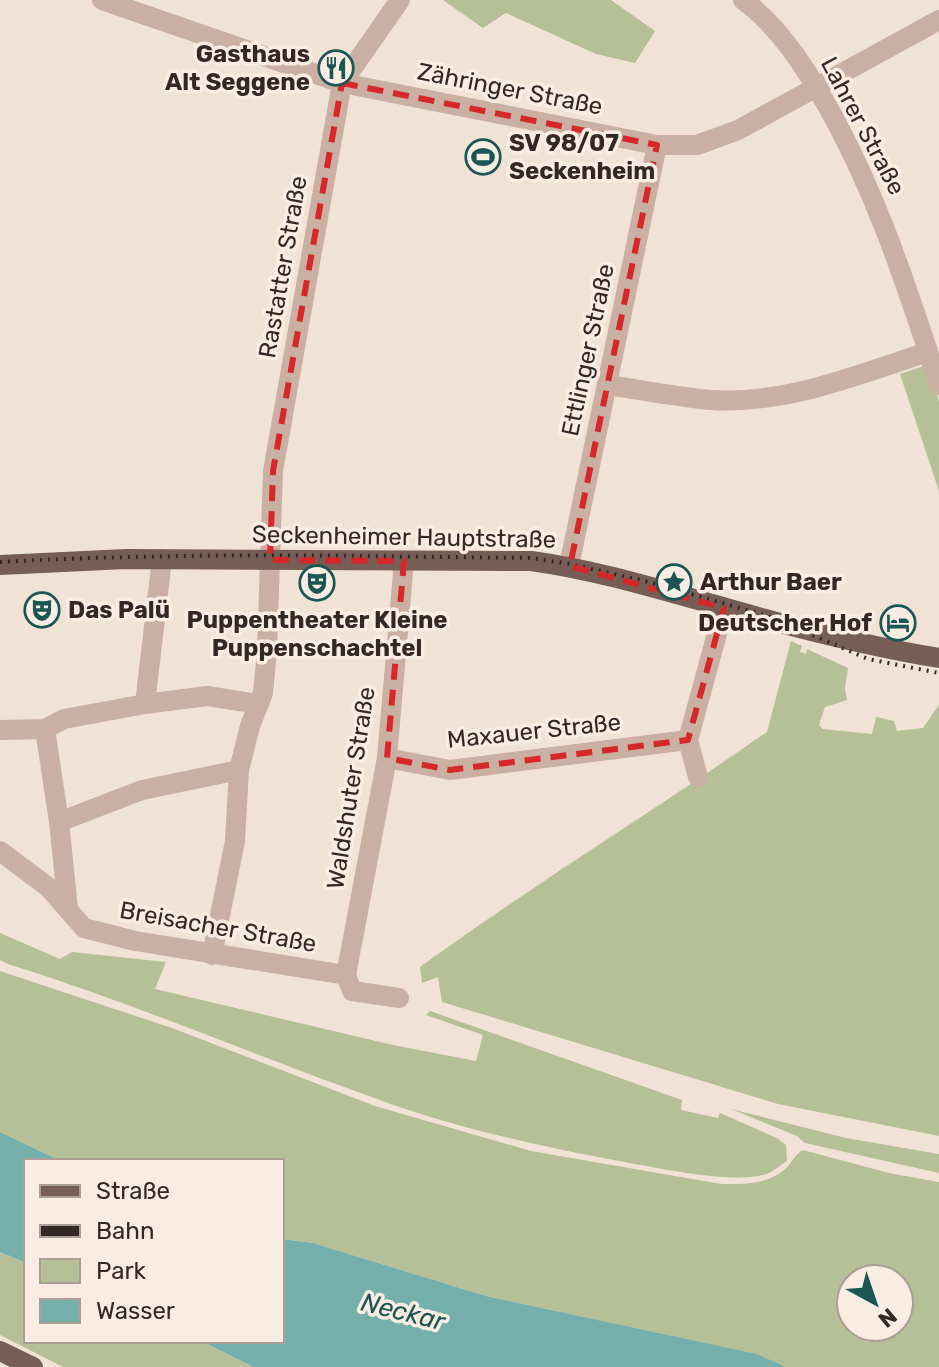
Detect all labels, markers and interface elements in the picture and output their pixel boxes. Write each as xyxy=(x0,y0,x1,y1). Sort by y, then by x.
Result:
place label: Gasthaus Alt Seggene xyxy=(165,40,310,96)
restaurant icon: Gasthaus Alt Seggene xyxy=(317,49,355,87)
street label: Lahrer Straße xyxy=(815,52,911,200)
street label: Zähringer Straße xyxy=(415,57,605,121)
place label: SV 98/07 Seckenheim xyxy=(509,129,655,185)
sports icon: SV 98/07 Seckenheim xyxy=(464,138,502,176)
street label: Rastatter Straße xyxy=(253,174,313,360)
street label: Ettlinger Straße xyxy=(556,261,620,439)
street label: Seckenheimer Hauptstraße xyxy=(252,520,556,554)
place icon: Arthur Baer xyxy=(655,563,693,601)
theatre icon: Puppentheater Kleine Puppenschachtel xyxy=(298,564,336,602)
place label: Arthur Baer xyxy=(700,568,842,596)
theatre icon: Das Palü xyxy=(23,591,61,629)
place label: Das Palü xyxy=(68,596,170,624)
hotel icon: Deutscher Hof xyxy=(879,604,917,642)
place label: Puppentheater Kleine Puppenschachtel xyxy=(186,606,448,662)
place label: Deutscher Hof xyxy=(698,609,872,637)
street label: Waldshuter Straße xyxy=(321,685,381,891)
street label: Maxauer Straße xyxy=(446,708,622,754)
street label: Breisacher Straße xyxy=(117,896,319,958)
legend xyxy=(24,1159,284,1343)
text: Straße xyxy=(96,1177,170,1205)
text: Bahn xyxy=(96,1217,154,1245)
text: Park xyxy=(96,1257,147,1285)
north arrow xyxy=(835,1263,915,1343)
water label: Neckar xyxy=(358,1287,449,1338)
text: Wasser xyxy=(96,1297,175,1325)
text: N xyxy=(873,1303,902,1333)

